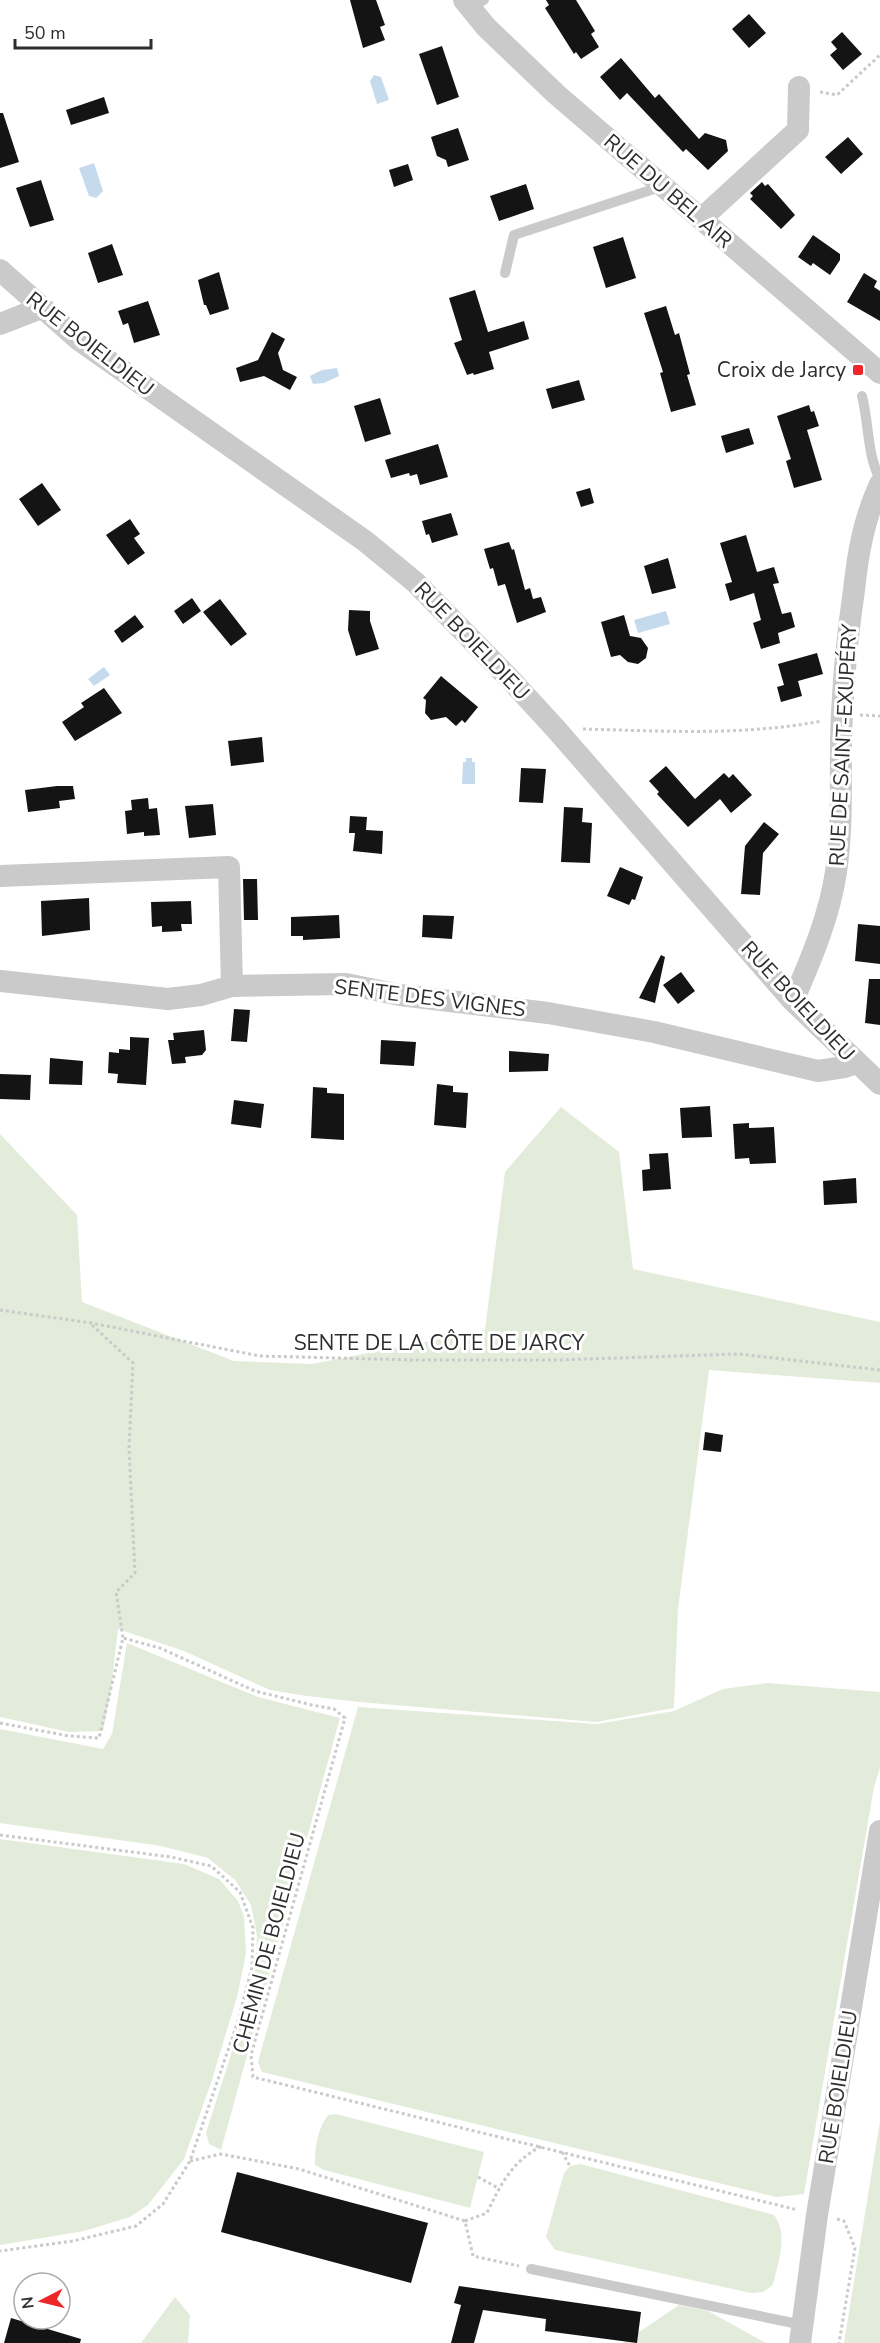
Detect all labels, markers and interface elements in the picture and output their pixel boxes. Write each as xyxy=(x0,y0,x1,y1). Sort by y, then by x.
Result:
scale bar xyxy=(15,12,152,50)
text: 50 m xyxy=(24,21,66,45)
street label: RUE DU BEL AIR xyxy=(598,128,738,254)
street label: RUE BOIELDIEU xyxy=(20,285,160,403)
place label: Croix de Jarcy xyxy=(717,356,846,384)
marker: Croix de Jarcy xyxy=(851,363,865,377)
street label: RUE BOIELDIEU xyxy=(408,576,536,706)
street label: RUE DE SAINT-EXUPÉRY xyxy=(823,623,863,867)
street label: RUE BOIELDIEU xyxy=(735,935,861,1067)
street label: SENTE DES VIGNES xyxy=(333,972,527,1024)
street label: SENTE DE LA CÔTE DE JARCY xyxy=(294,1329,585,1357)
street label: CHEMIN DE BOIELDIEU xyxy=(226,1829,312,2057)
street label: RUE BOIELDIEU xyxy=(812,2008,864,2166)
north arrow xyxy=(12,2271,72,2331)
text: N xyxy=(16,2295,40,2310)

